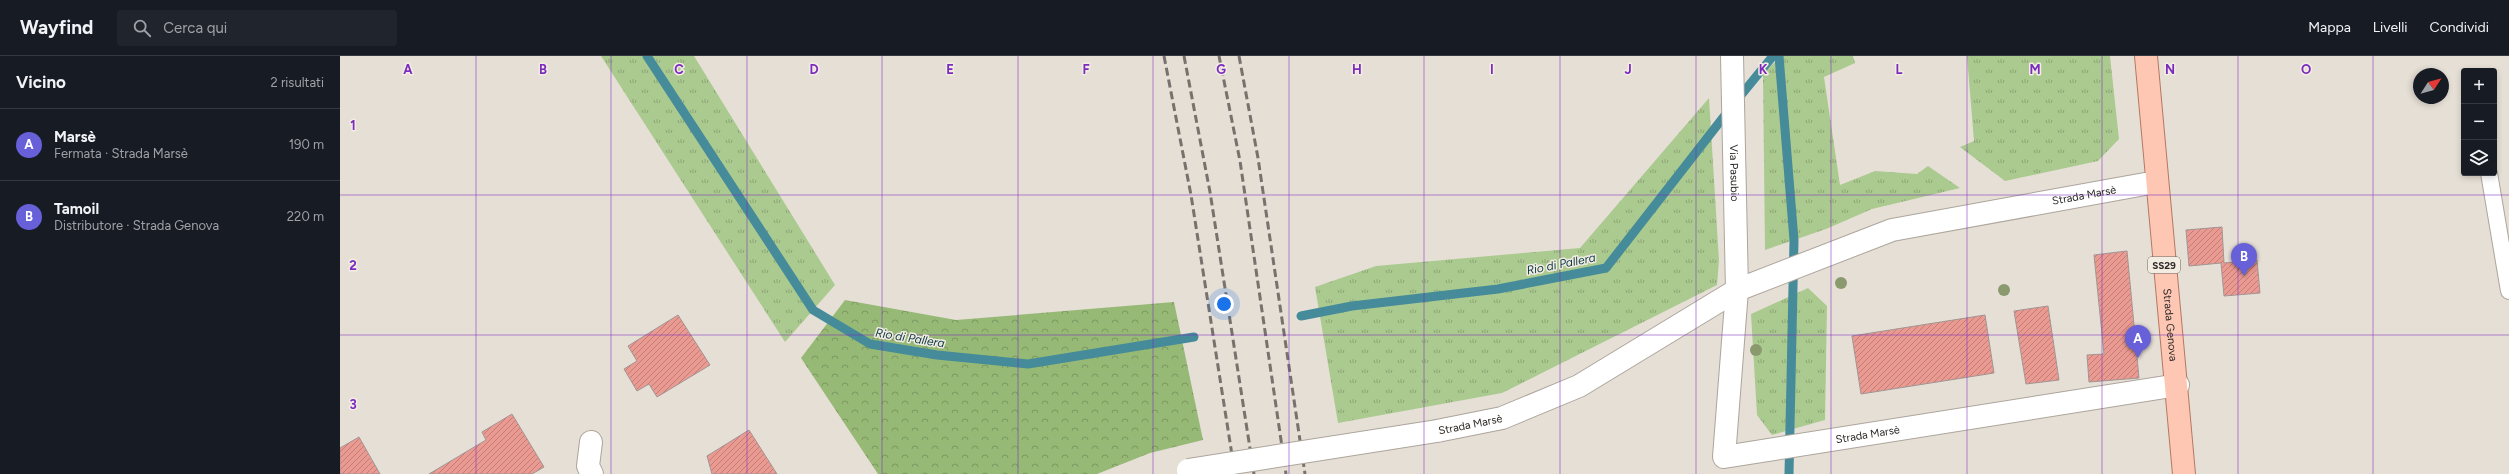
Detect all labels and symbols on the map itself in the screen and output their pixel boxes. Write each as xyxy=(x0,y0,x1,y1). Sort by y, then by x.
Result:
text: A xyxy=(403,62,413,77)
text: B xyxy=(539,62,547,77)
text: C xyxy=(674,62,684,77)
text: D xyxy=(809,62,819,77)
text: E xyxy=(946,62,954,77)
text: F xyxy=(1082,62,1090,77)
text: G xyxy=(1216,62,1226,77)
text: H xyxy=(1352,62,1362,77)
text: I xyxy=(1490,62,1494,77)
text: J xyxy=(1624,62,1632,77)
text: K xyxy=(1759,62,1768,77)
text: L xyxy=(1896,62,1903,77)
text: M xyxy=(2029,62,2041,77)
text: N xyxy=(2165,62,2175,77)
text: O xyxy=(2301,62,2311,77)
north arrow xyxy=(2413,68,2449,104)
text: 1 xyxy=(350,118,356,133)
street label: Via Pasubio xyxy=(1727,144,1741,202)
street label: Strada Marsè xyxy=(2051,183,2117,208)
pin: B xyxy=(2231,243,2257,276)
water label: Rio di Pallera xyxy=(1525,250,1597,278)
road number: SS29 xyxy=(2148,257,2180,273)
text: 2 xyxy=(349,258,357,273)
street label: Strada Genova xyxy=(2160,288,2180,362)
your location xyxy=(1214,294,1234,314)
pin: A xyxy=(2125,325,2151,358)
water label: Rio di Pallera xyxy=(874,326,946,350)
text: 3 xyxy=(349,397,357,412)
street label: Strada Marsè xyxy=(1437,412,1504,438)
street label: Strada Marsè xyxy=(1835,423,1901,446)

